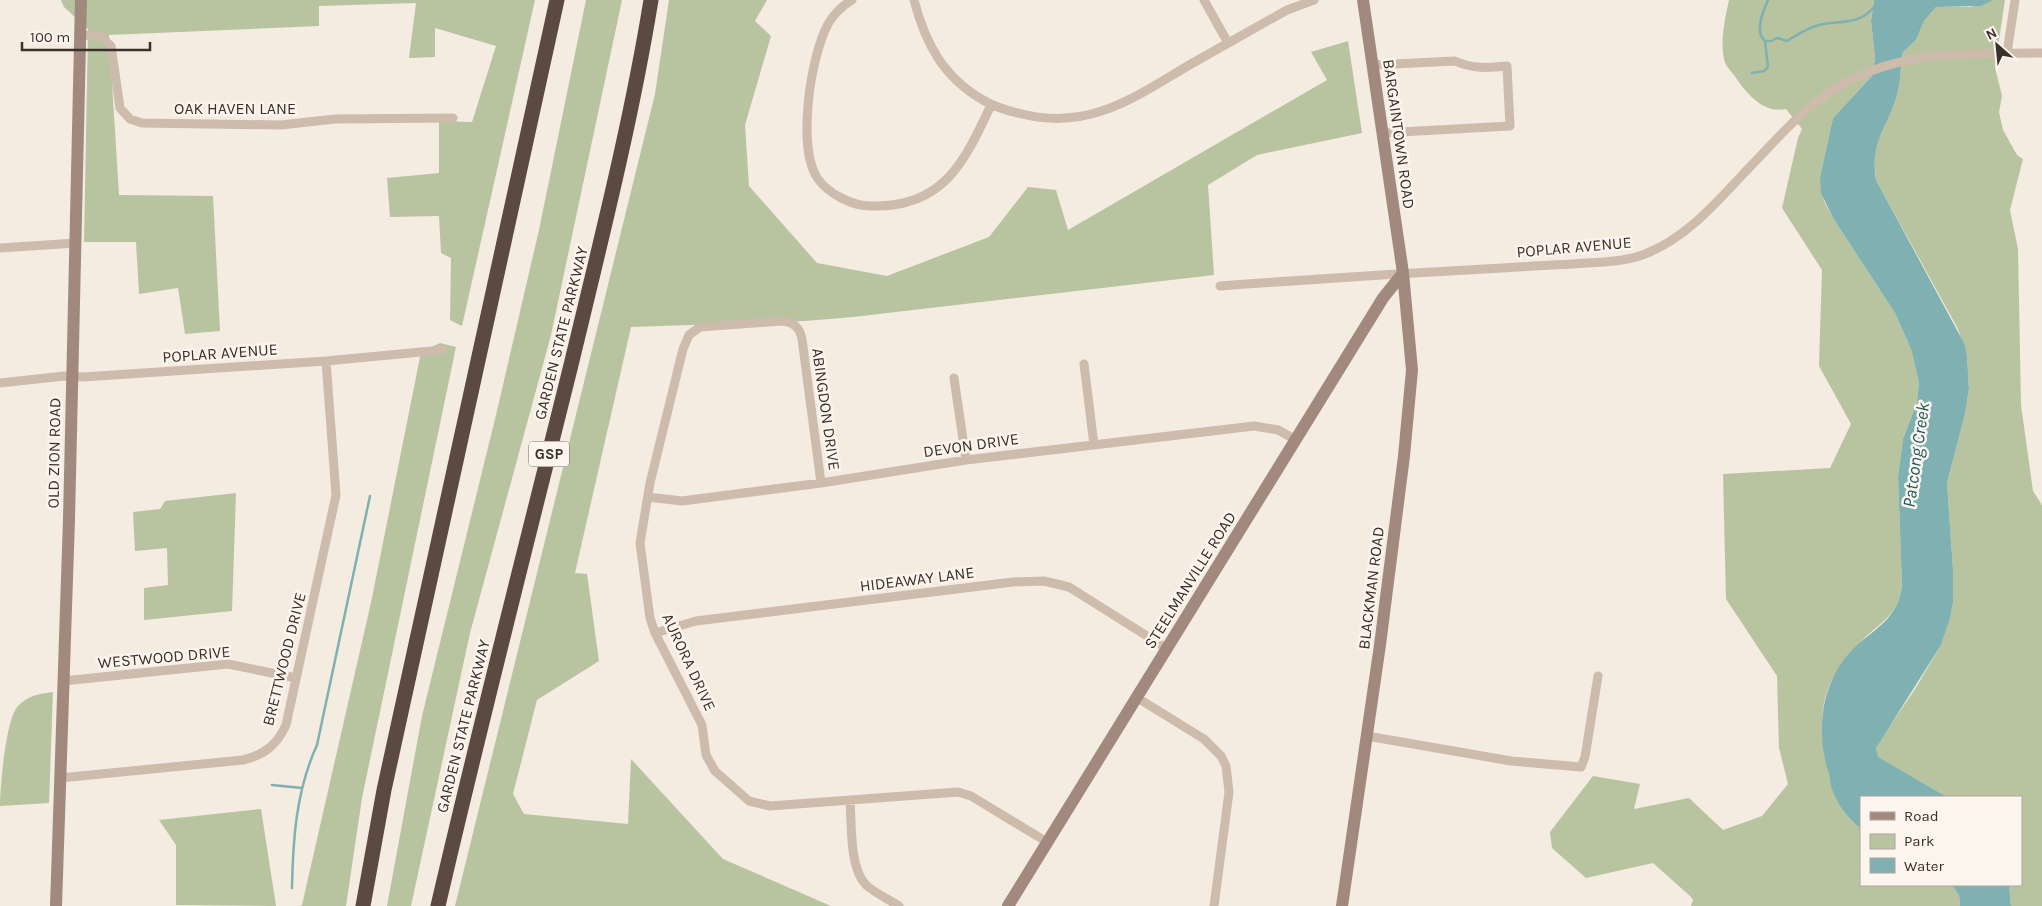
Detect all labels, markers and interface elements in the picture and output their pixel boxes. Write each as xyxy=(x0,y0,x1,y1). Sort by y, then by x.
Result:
scale bar xyxy=(22,20,150,52)
north arrow xyxy=(1972,20,2022,70)
text: N xyxy=(1983,24,2000,44)
text: 100 m xyxy=(30,28,70,46)
street label: BARGAINTOWN ROAD xyxy=(1379,58,1419,210)
street label: OAK HAVEN LANE xyxy=(174,99,296,118)
street label: POPLAR AVENUE xyxy=(1516,233,1632,261)
street label: GARDEN STATE PARKWAY xyxy=(530,244,592,422)
street label: POPLAR AVENUE xyxy=(162,339,278,367)
street label: ABINGDON DRIVE xyxy=(808,347,844,471)
street label: OLD ZION ROAD xyxy=(44,397,64,509)
water label: Patcong Creek xyxy=(1898,400,1934,509)
street label: DEVON DRIVE xyxy=(922,429,1020,461)
road number: GSP xyxy=(529,442,569,466)
street label: STEELMANVILLE ROAD xyxy=(1140,508,1240,652)
street label: BLACKMAN ROAD xyxy=(1354,526,1388,650)
street label: HIDEAWAY LANE xyxy=(859,563,975,595)
street label: BRETTWOOD DRIVE xyxy=(258,590,310,728)
street label: AURORA DRIVE xyxy=(658,610,720,714)
street label: GARDEN STATE PARKWAY xyxy=(432,637,494,815)
street label: WESTWOOD DRIVE xyxy=(97,642,231,672)
legend xyxy=(1860,796,2022,886)
text: Road xyxy=(1904,807,1939,825)
text: Park xyxy=(1904,832,1934,850)
text: Water xyxy=(1904,857,1945,875)

